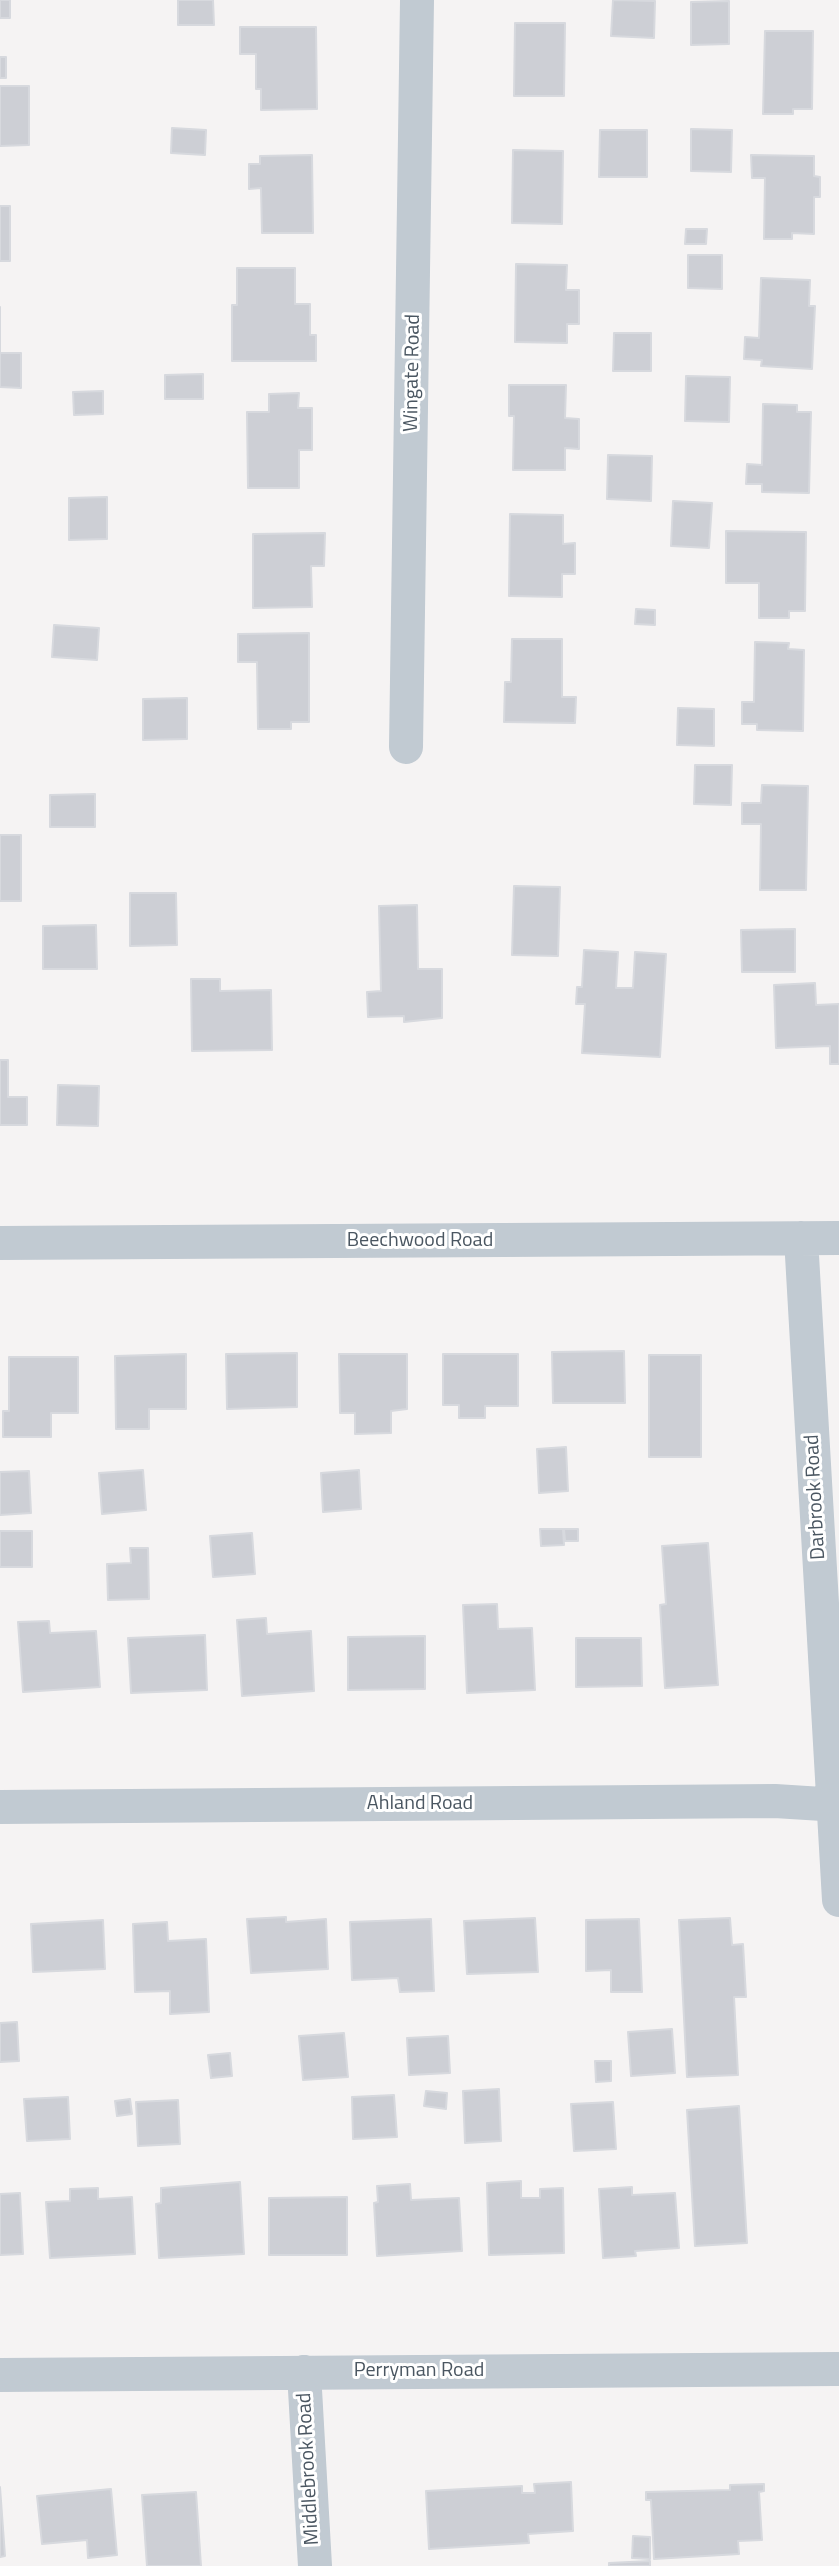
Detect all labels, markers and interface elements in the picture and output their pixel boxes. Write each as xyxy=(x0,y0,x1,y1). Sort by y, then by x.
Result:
street label: Wingate Road xyxy=(400,314,426,432)
street label: Beechwood Road xyxy=(347,1229,493,1253)
street label: Darbrook Road xyxy=(801,1434,831,1560)
street label: Ahland Road xyxy=(367,1792,473,1816)
street label: Perryman Road xyxy=(354,2359,484,2383)
street label: Middlebrook Road xyxy=(293,2392,325,2546)

